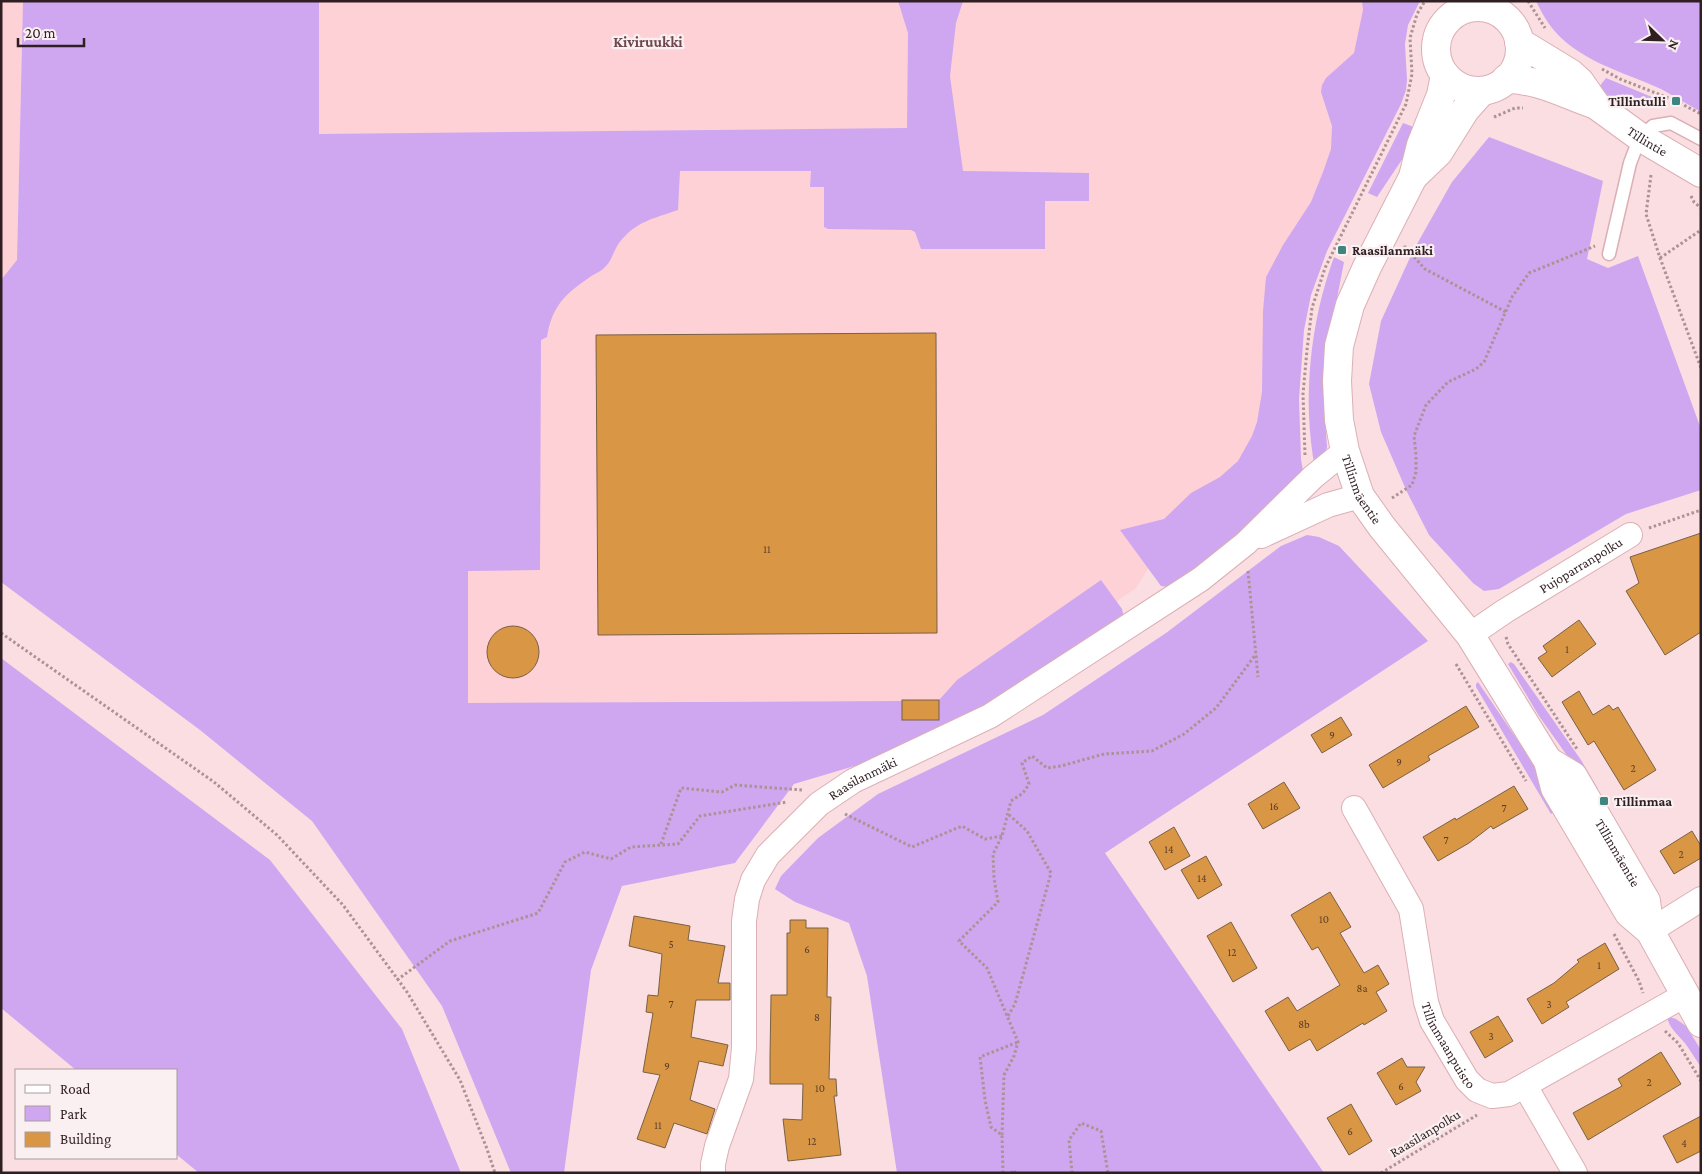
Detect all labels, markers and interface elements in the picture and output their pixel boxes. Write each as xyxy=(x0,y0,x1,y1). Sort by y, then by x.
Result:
scale bar xyxy=(18,15,84,47)
north arrow xyxy=(1637,15,1687,65)
text: 20 m xyxy=(25,25,56,41)
district label: Kiviruukki xyxy=(613,34,683,50)
text: N xyxy=(1665,38,1683,53)
place label: Tillintulli xyxy=(1608,93,1666,109)
marker: Tillintulli xyxy=(1670,95,1682,107)
street label: Tillintie xyxy=(1624,122,1670,159)
place label: Raasilanmäki xyxy=(1352,242,1433,258)
marker: Raasilanmäki xyxy=(1336,244,1348,256)
street label: Tillinmäentie xyxy=(1339,452,1385,527)
street label: Pujoparranpolku xyxy=(1536,533,1626,596)
house number: 11 xyxy=(763,543,771,555)
house number: 1 xyxy=(1565,643,1569,655)
house number: 9 xyxy=(1329,729,1335,741)
street label: Raasilanmäki xyxy=(825,753,900,803)
house number: 9 xyxy=(1396,756,1402,768)
house number: 2 xyxy=(1630,762,1636,774)
place label: Tillinmaa xyxy=(1614,793,1672,809)
marker: Tillinmaa xyxy=(1598,795,1610,807)
house number: 16 xyxy=(1269,800,1279,812)
house number: 7 xyxy=(1501,802,1507,814)
street label: Tillinmäentie xyxy=(1592,816,1644,889)
house number: 7 xyxy=(1443,834,1449,846)
house number: 14 xyxy=(1164,843,1174,855)
house number: 2 xyxy=(1678,848,1684,860)
house number: 14 xyxy=(1197,872,1207,884)
house number: 10 xyxy=(1319,913,1329,925)
house number: 5 xyxy=(668,938,674,950)
house number: 6 xyxy=(804,943,810,955)
house number: 12 xyxy=(1228,946,1236,958)
house number: 1 xyxy=(1597,959,1601,971)
house number: 8a xyxy=(1356,982,1368,994)
house number: 7 xyxy=(668,998,674,1010)
house number: 3 xyxy=(1546,998,1552,1010)
street label: Tillinmaanpuisto xyxy=(1418,1000,1479,1092)
house number: 8 xyxy=(814,1011,820,1023)
house number: 8b xyxy=(1298,1018,1310,1030)
house number: 3 xyxy=(1488,1030,1494,1042)
house number: 9 xyxy=(664,1060,670,1072)
legend xyxy=(15,1069,178,1159)
house number: 2 xyxy=(1646,1076,1652,1088)
house number: 6 xyxy=(1398,1080,1404,1092)
text: Road xyxy=(60,1081,91,1097)
house number: 10 xyxy=(815,1082,825,1094)
street label: Raasilanpolku xyxy=(1387,1105,1464,1160)
text: Park xyxy=(60,1106,87,1122)
house number: 11 xyxy=(654,1119,662,1131)
house number: 6 xyxy=(1347,1125,1353,1137)
text: Building xyxy=(60,1131,111,1148)
house number: 12 xyxy=(808,1135,816,1147)
house number: 4 xyxy=(1681,1137,1687,1149)

